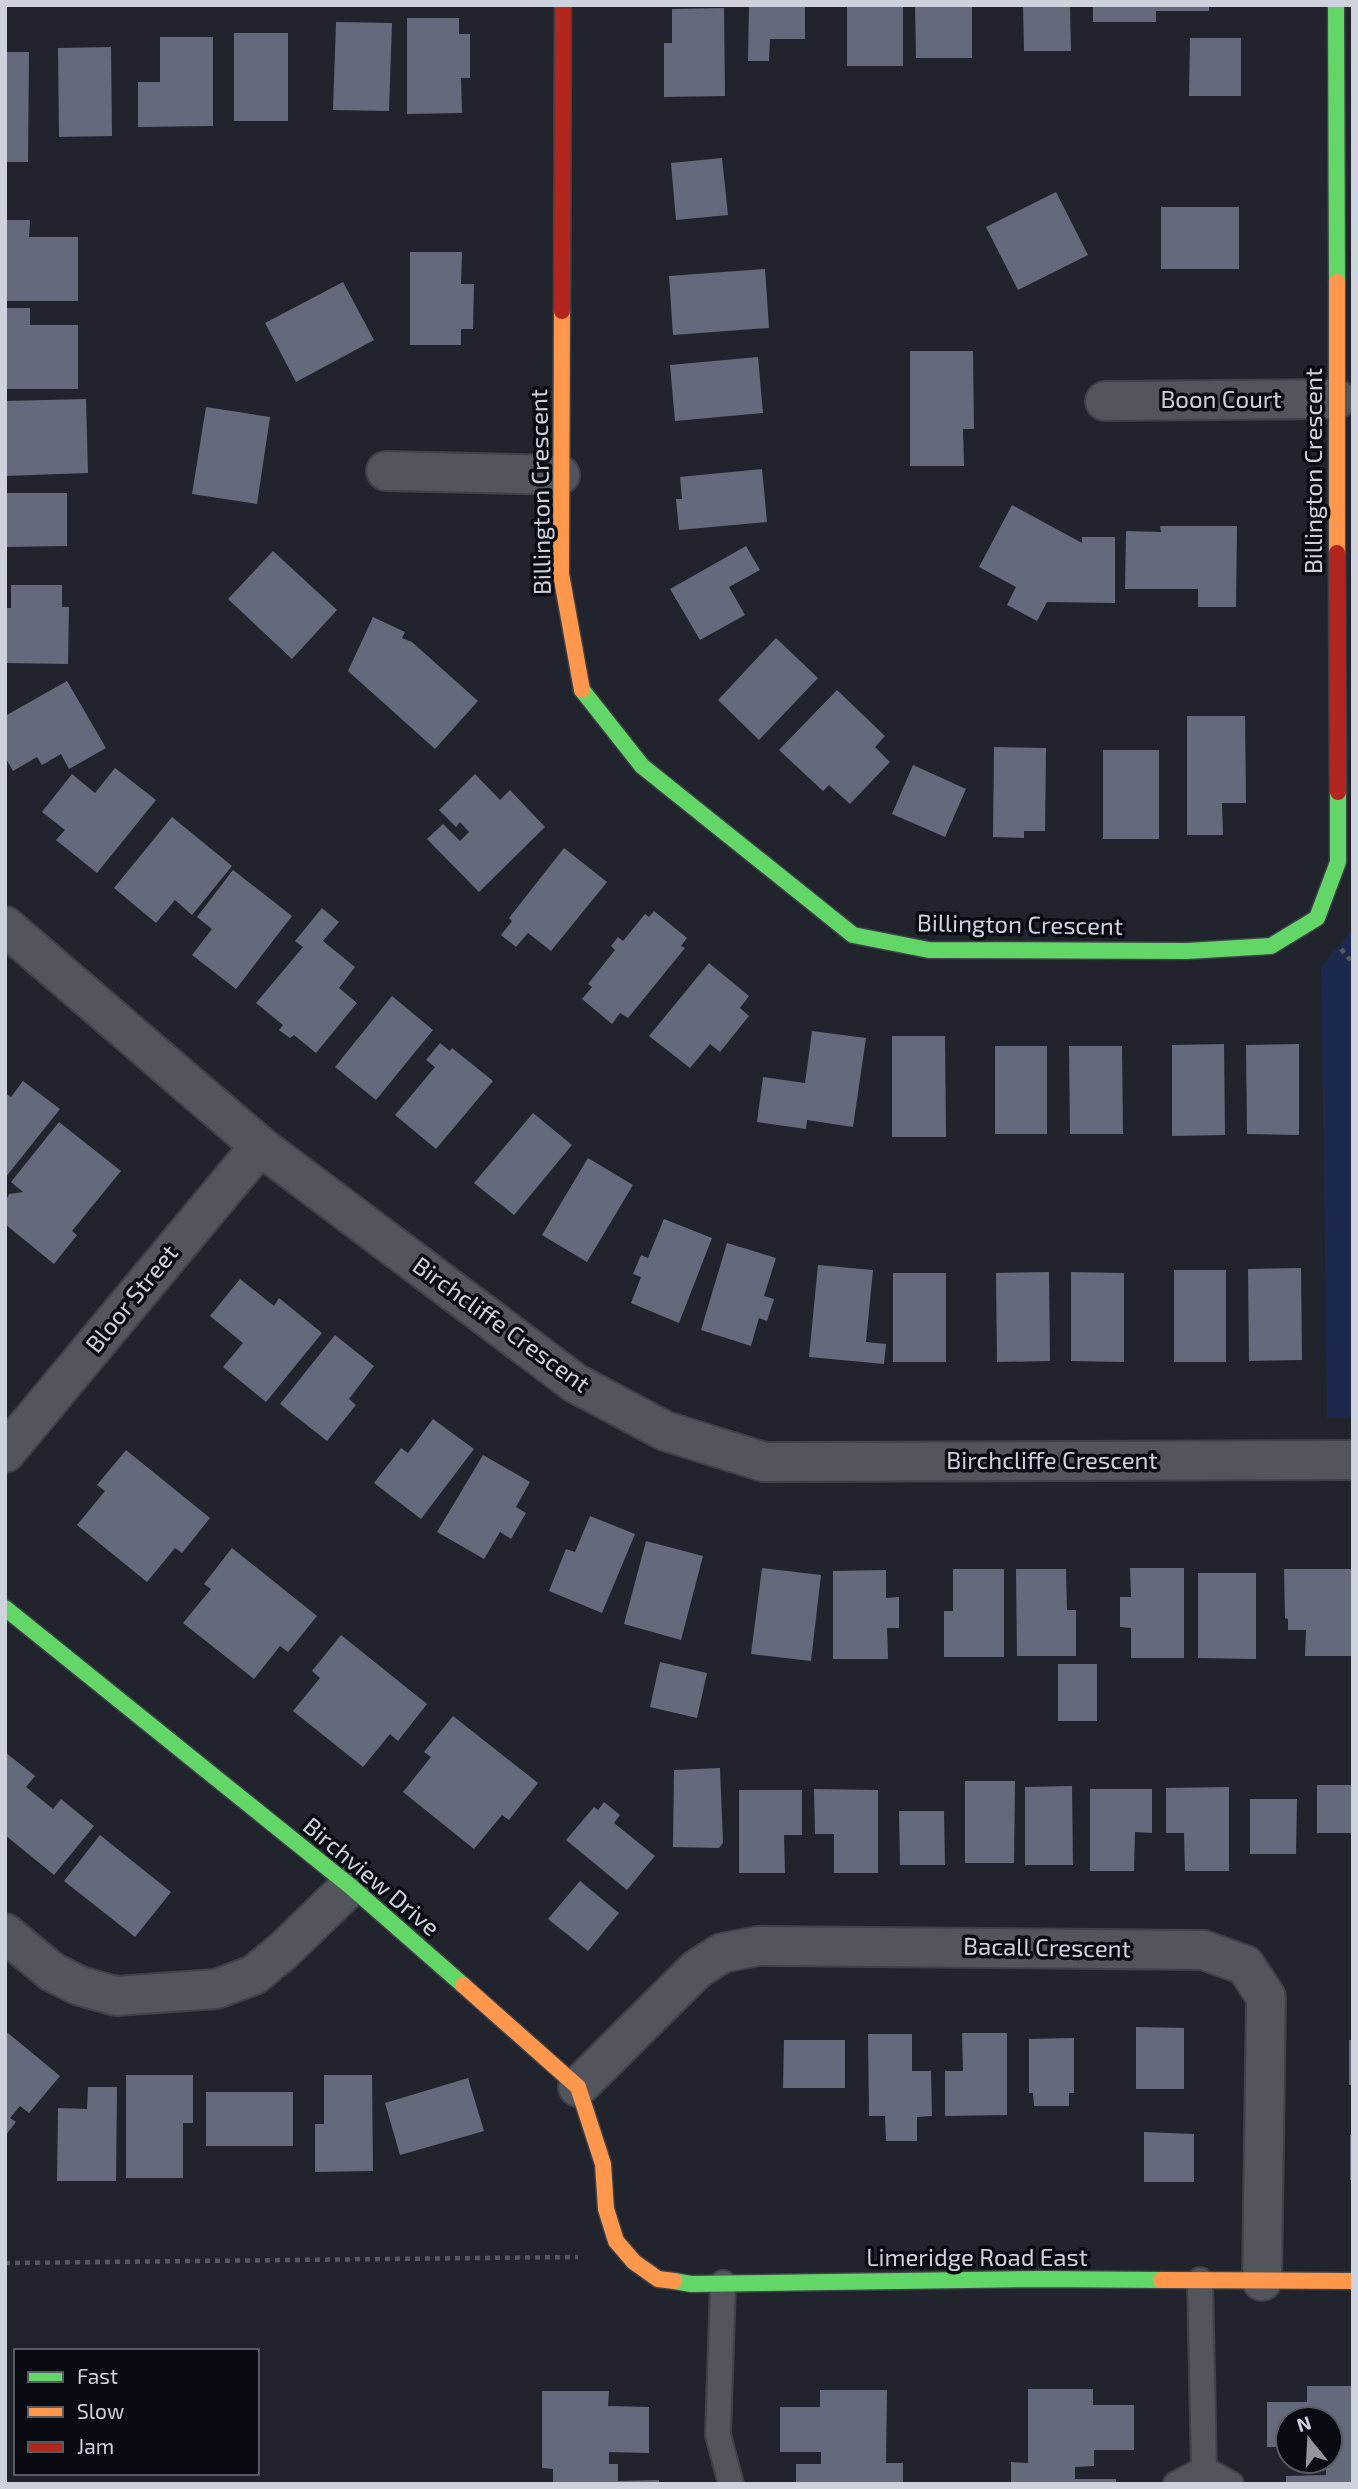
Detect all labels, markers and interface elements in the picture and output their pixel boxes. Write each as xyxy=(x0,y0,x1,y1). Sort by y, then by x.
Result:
street label: Billington Crescent xyxy=(1298,368,1327,574)
street label: Boon Court xyxy=(1160,384,1282,413)
street label: Billington Crescent xyxy=(523,389,556,595)
street label: Billington Crescent xyxy=(917,907,1123,940)
street label: Bloor Street xyxy=(79,1238,183,1358)
street label: Birchcliffe Crescent xyxy=(408,1250,596,1398)
street label: Birchcliffe Crescent xyxy=(946,1445,1158,1474)
street label: Birchview Drive xyxy=(298,1810,446,1941)
street label: Bacall Crescent xyxy=(963,1931,1131,1962)
street label: Limeridge Road East xyxy=(866,2242,1088,2271)
legend xyxy=(14,2349,259,2475)
text: Fast xyxy=(77,2363,118,2388)
text: Slow xyxy=(77,2398,124,2423)
north arrow xyxy=(1274,2405,1344,2475)
text: N xyxy=(1294,2410,1314,2436)
text: Jam xyxy=(77,2433,114,2458)

